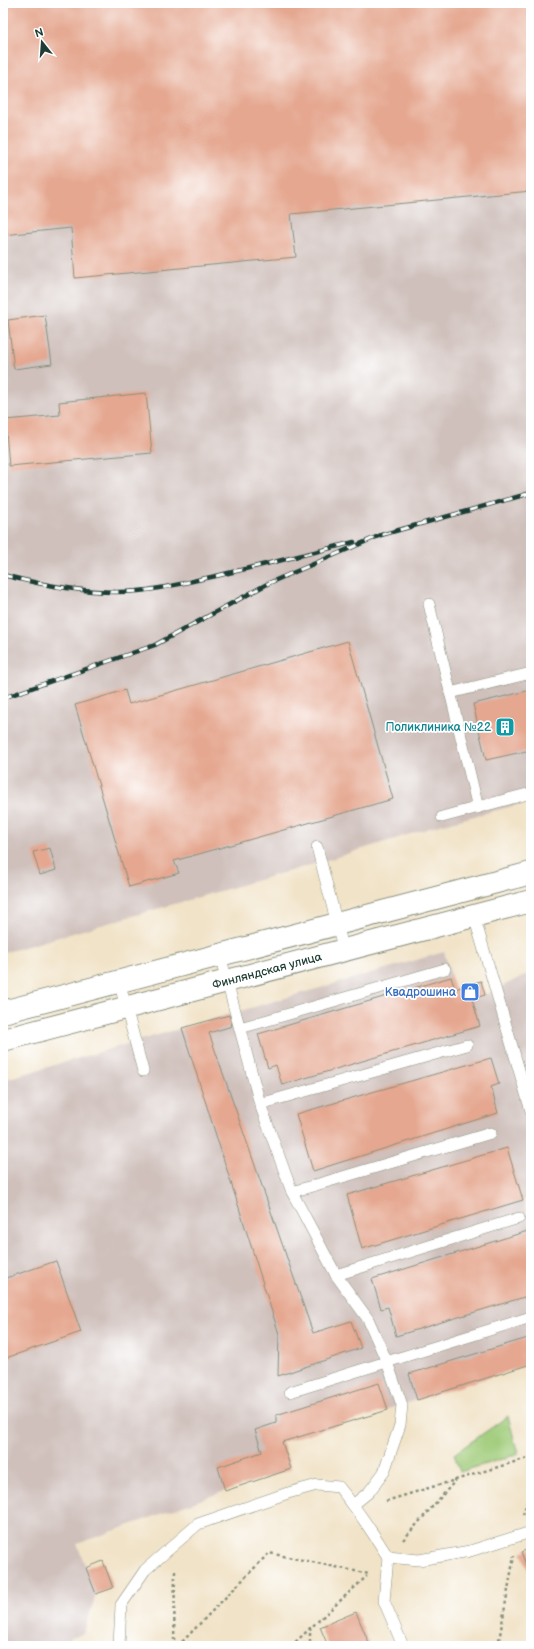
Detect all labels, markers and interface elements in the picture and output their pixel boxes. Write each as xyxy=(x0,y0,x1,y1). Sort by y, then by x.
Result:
north arrow xyxy=(22,22,62,62)
text: N xyxy=(33,25,45,40)
building icon: Поликлиника №22 xyxy=(494,716,516,738)
place label: Поликлиника №22 xyxy=(385,720,491,735)
street label: Финляндская улица xyxy=(211,949,323,993)
shop icon: Квадрошина xyxy=(459,981,481,1003)
place label: Квадрошина xyxy=(385,985,456,1000)

